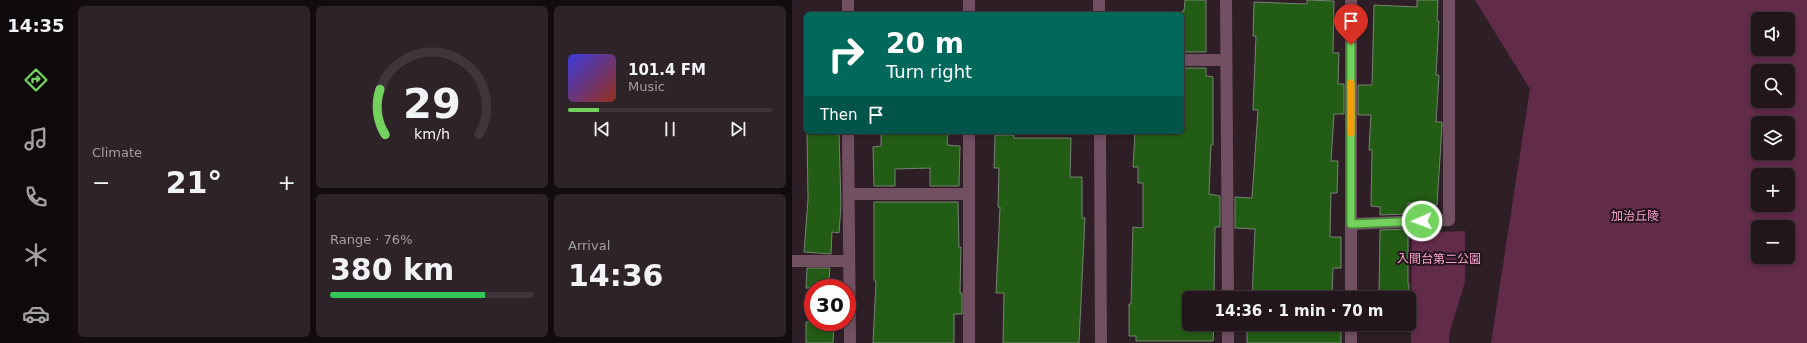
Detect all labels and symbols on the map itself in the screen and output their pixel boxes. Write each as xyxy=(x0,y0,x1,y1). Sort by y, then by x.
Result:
pin xyxy=(1334,4,1368,45)
position arrow xyxy=(1401,200,1443,242)
park label: 加治丘陵 xyxy=(1611,209,1659,223)
park label: 入間台第二公園 xyxy=(1397,252,1481,266)
speed limit sign: 30 xyxy=(804,279,856,331)

